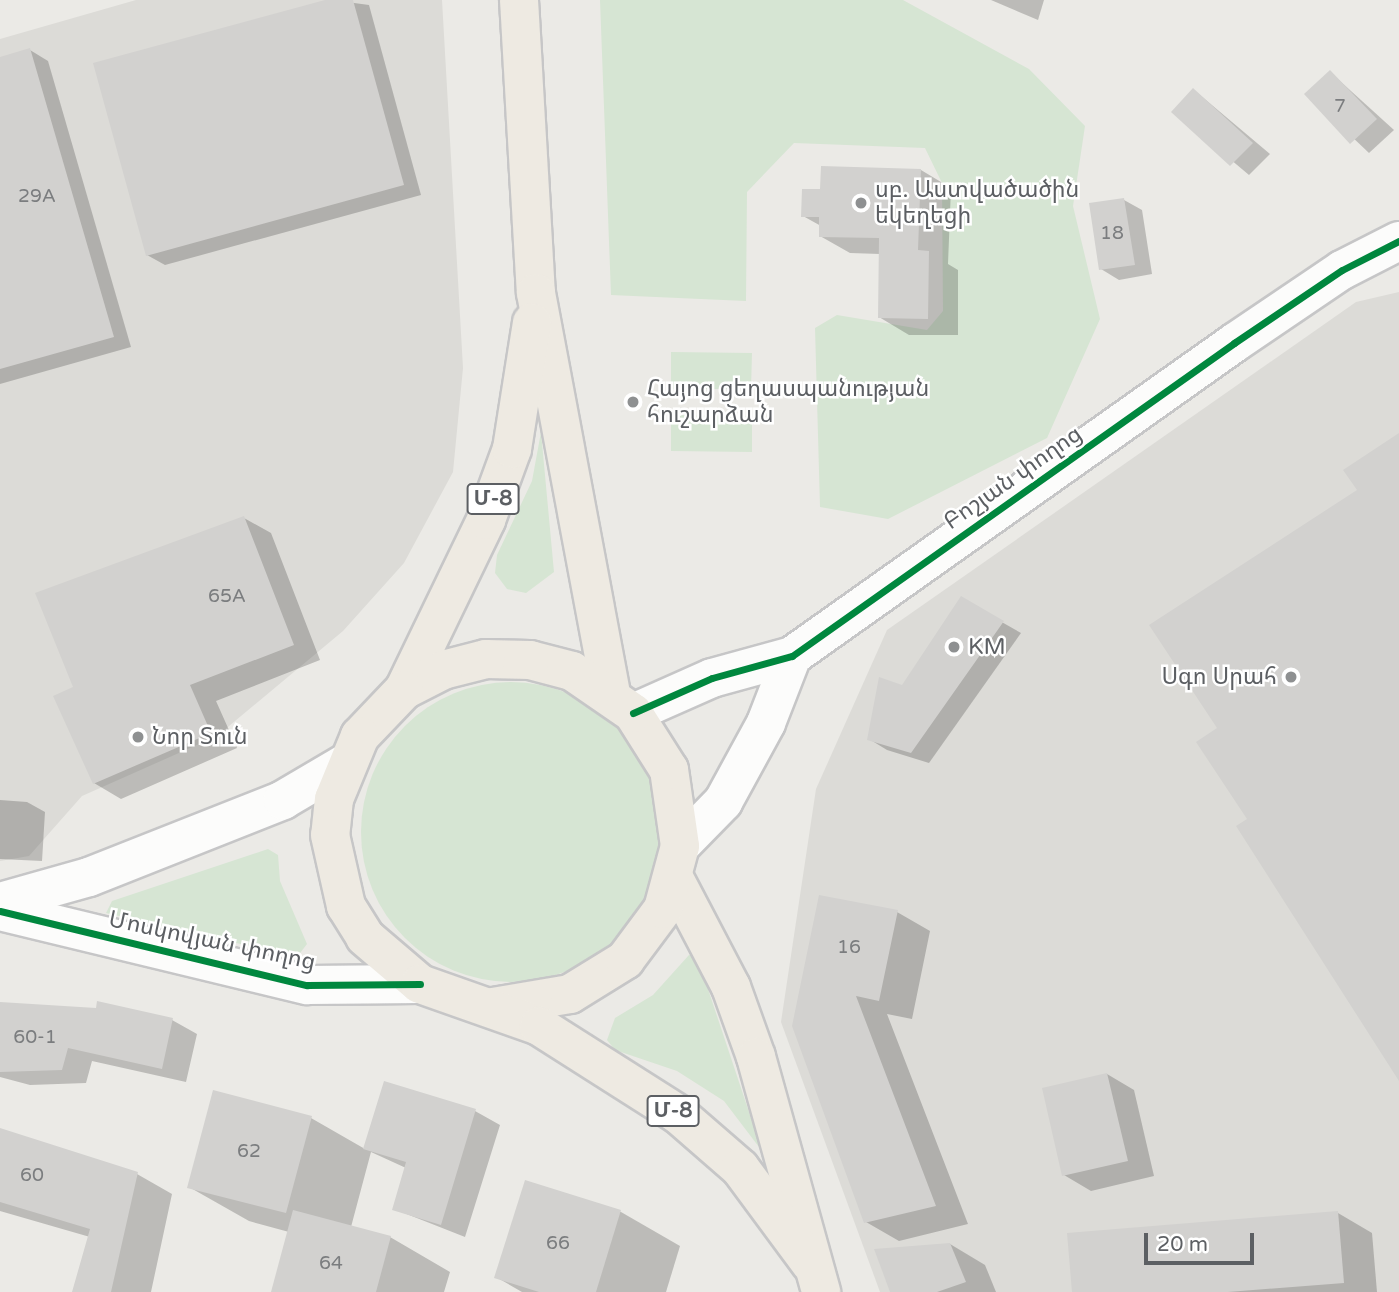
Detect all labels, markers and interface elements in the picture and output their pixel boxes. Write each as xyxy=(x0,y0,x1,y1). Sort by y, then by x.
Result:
house number: 7 xyxy=(1334,96,1346,118)
place label: սբ. Աստվածածին եկեղեցի xyxy=(875,176,1079,230)
house number: 29A xyxy=(18,186,56,208)
marker: սբ. Աստվածածին եկեղեցի xyxy=(853,195,869,211)
house number: 18 xyxy=(1100,223,1124,245)
place label: Հայոց ցեղասպանության հուշարձան xyxy=(647,375,929,429)
marker: Հայոց ցեղասպանության հուշարձան xyxy=(625,394,641,410)
street label: Բոշյան փողոց xyxy=(939,420,1087,536)
road number: Մ-8 xyxy=(465,482,521,516)
house number: 65A xyxy=(208,586,246,608)
place label: KM xyxy=(968,633,1006,661)
marker: KM xyxy=(946,639,962,655)
place label: Սգո Սրահ xyxy=(1161,663,1277,691)
marker: Սգո Սրահ xyxy=(1283,669,1299,685)
place label: Նոր Տուն xyxy=(152,723,248,751)
marker: Նոր Տուն xyxy=(130,729,146,745)
street label: Մոսկովյան փողոց xyxy=(106,906,318,976)
house number: 16 xyxy=(837,937,861,959)
house number: 60-1 xyxy=(13,1027,57,1049)
road number: Մ-8 xyxy=(645,1094,701,1128)
house number: 62 xyxy=(237,1141,261,1163)
house number: 60 xyxy=(20,1165,44,1187)
scale bar xyxy=(1147,1218,1257,1262)
text: 20 m xyxy=(1157,1232,1208,1257)
house number: 66 xyxy=(546,1233,570,1255)
house number: 64 xyxy=(319,1253,343,1275)

